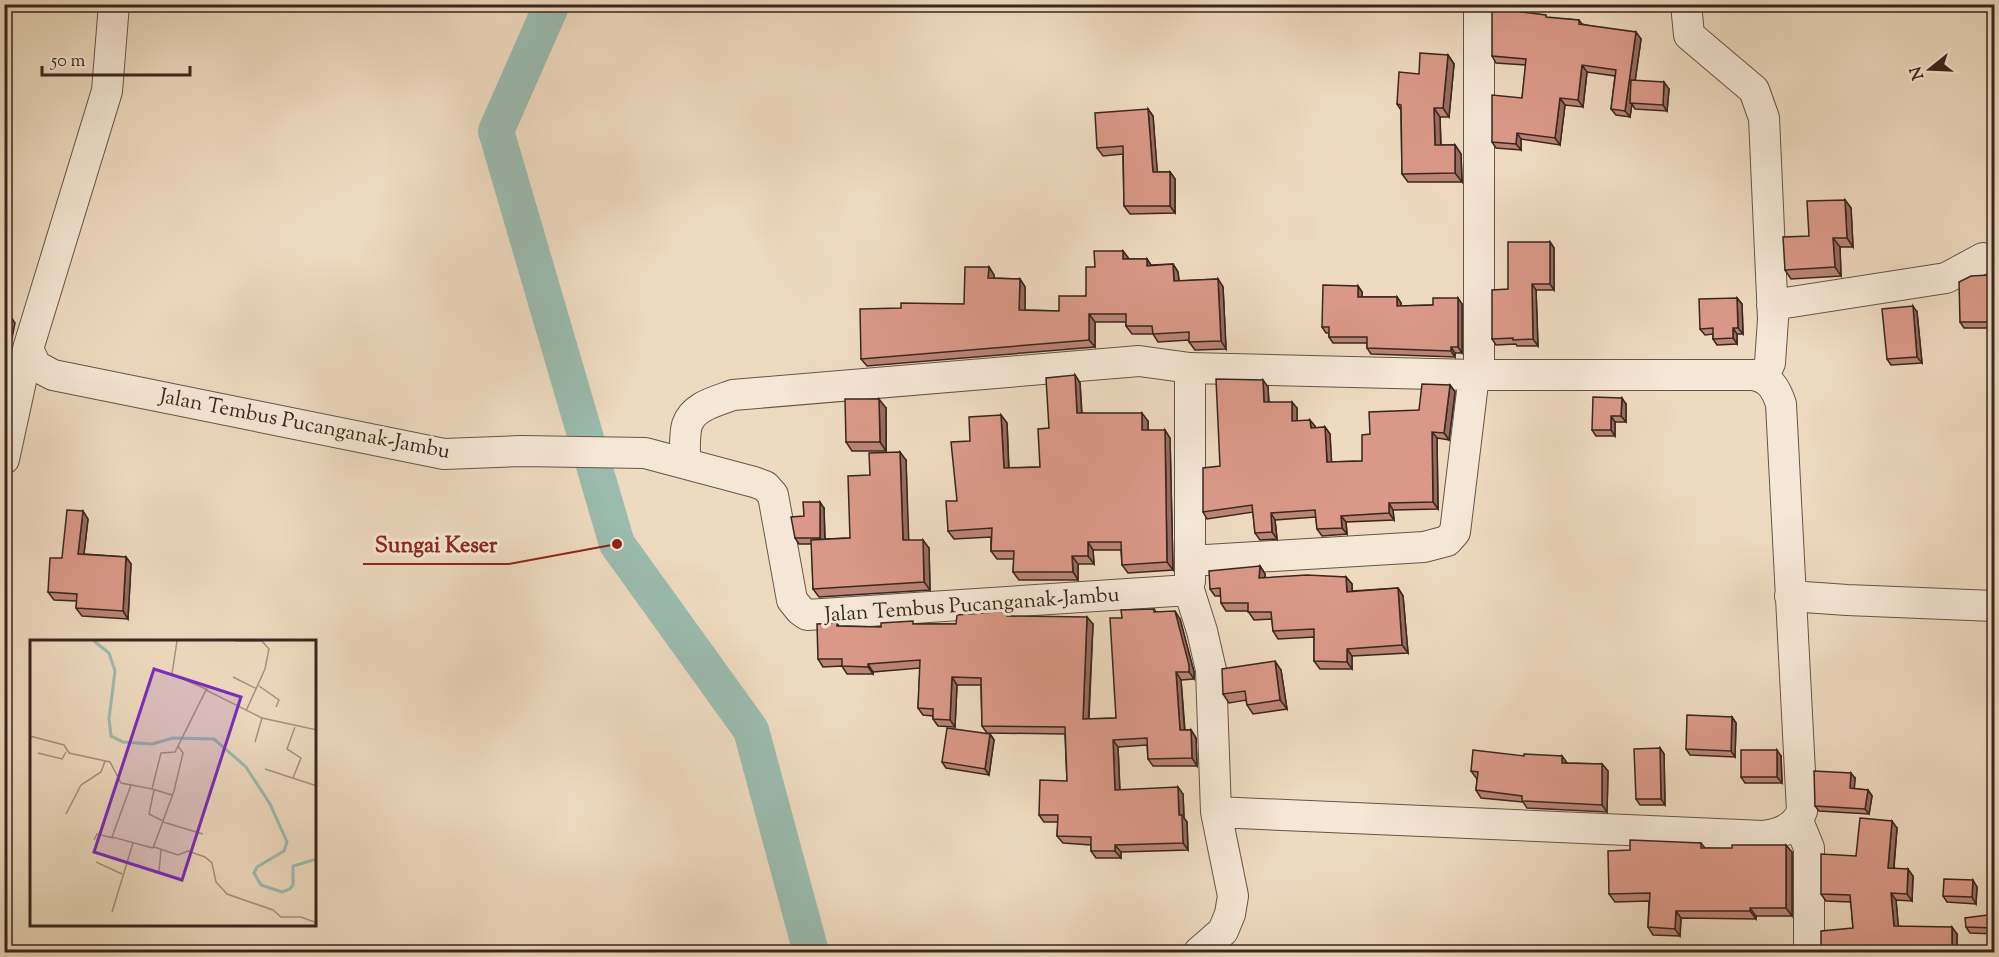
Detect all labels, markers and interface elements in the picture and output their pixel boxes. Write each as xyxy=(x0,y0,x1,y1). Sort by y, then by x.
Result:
scale bar xyxy=(42,39,190,77)
north arrow xyxy=(1900,39,1960,99)
text: 50 m xyxy=(50,49,86,75)
text: N xyxy=(1905,63,1931,82)
street label: Jalan Tembus Pucanganak-Jambu xyxy=(156,382,453,468)
callout: Sungai Keser xyxy=(363,524,509,564)
text: Sungai Keser xyxy=(375,531,498,563)
street label: Jalan Tembus Pucanganak-Jambu xyxy=(823,581,1121,631)
inset map xyxy=(30,640,316,927)

